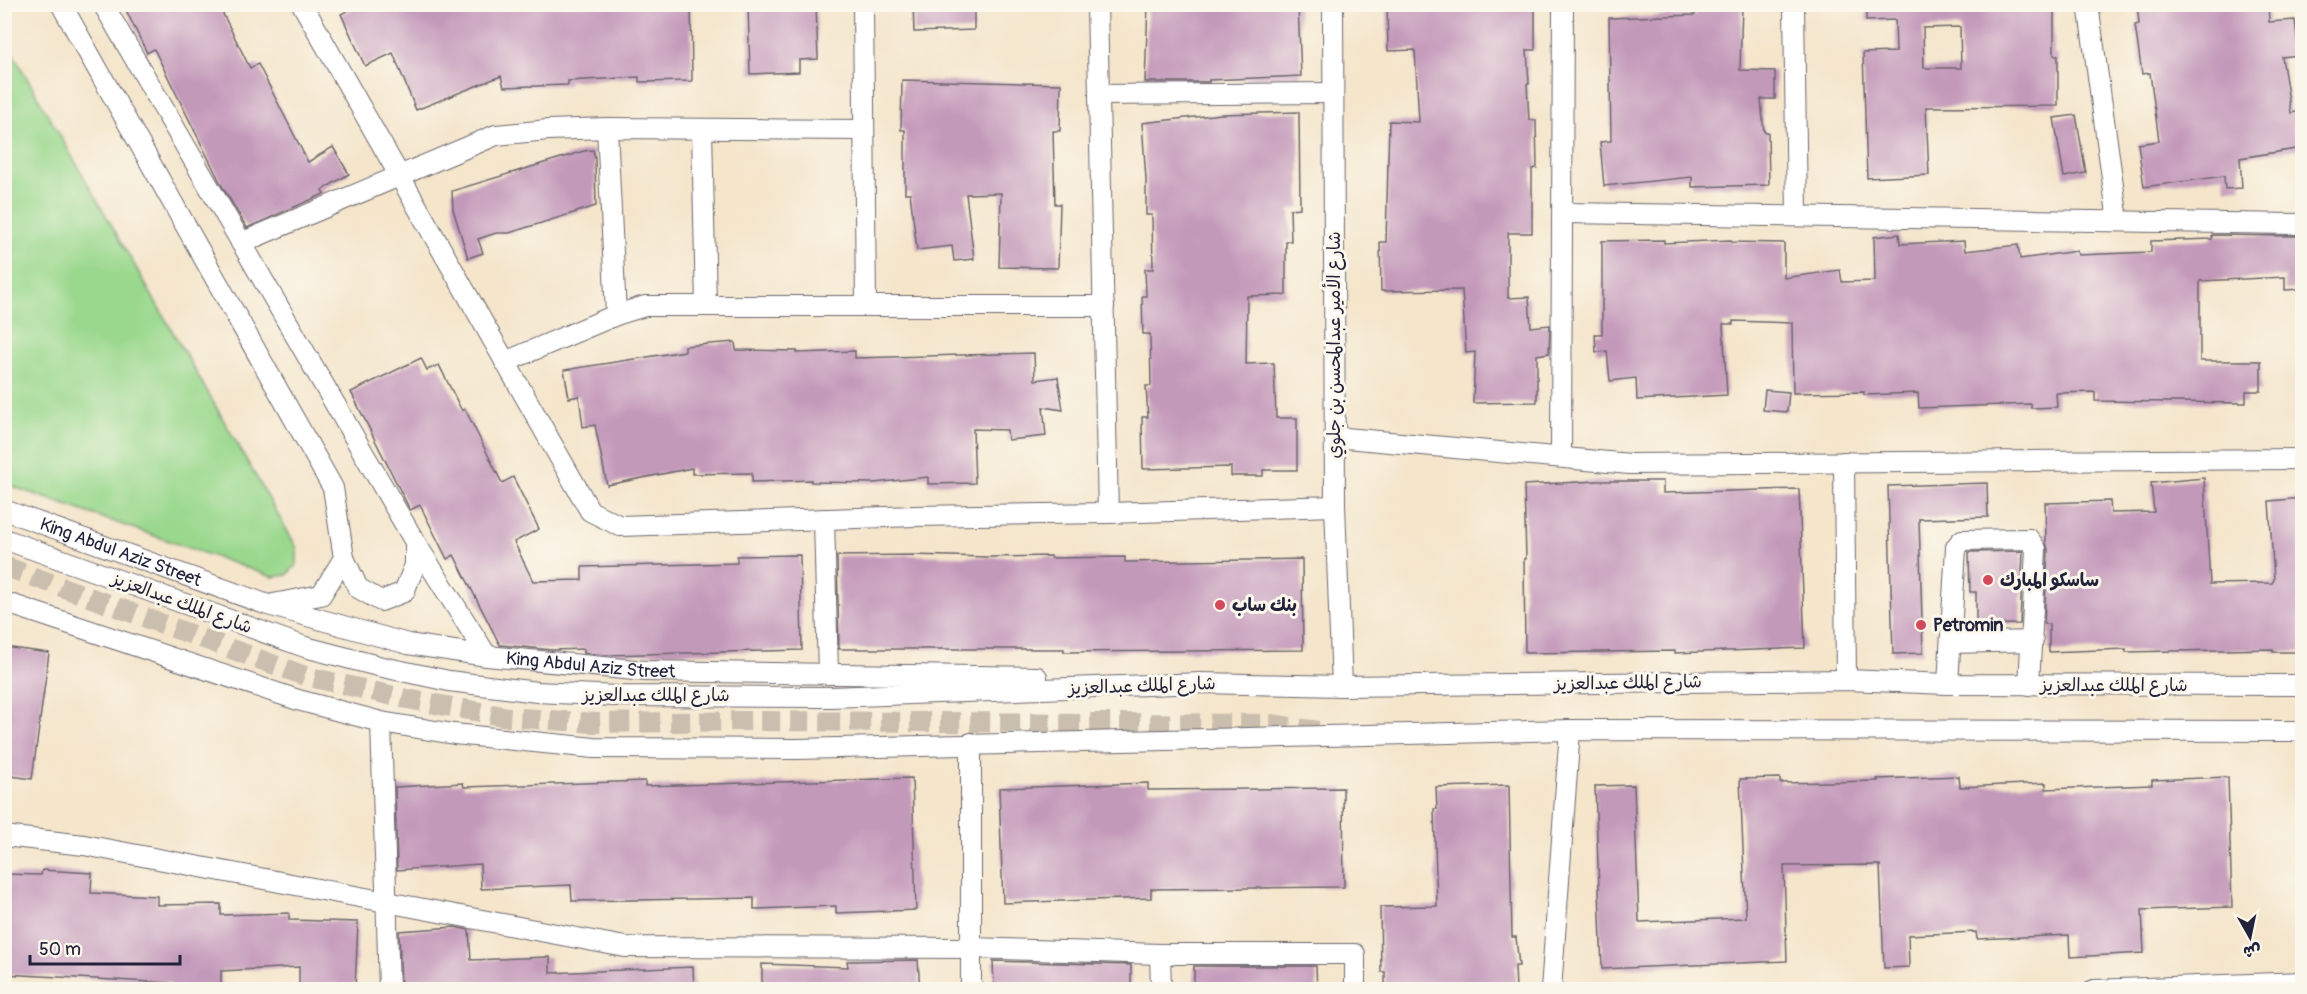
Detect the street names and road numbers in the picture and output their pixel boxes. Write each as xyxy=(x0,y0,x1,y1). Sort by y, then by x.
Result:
street label: شارع الأمير عبدالمحسن بن جلوي xyxy=(1322,231,1347,459)
street label: King Abdul Aziz Street xyxy=(37,512,205,592)
street label: شارع الملك عبدالعزيز xyxy=(107,566,255,639)
street label: King Abdul Aziz Street xyxy=(505,646,676,683)
street label: شارع الملك عبدالعزيز xyxy=(1552,670,1702,696)
street label: شارع الملك عبدالعزيز xyxy=(1066,672,1216,700)
street label: شارع الملك عبدالعزيز xyxy=(2038,674,2188,697)
street label: شارع الملك عبدالعزيز xyxy=(580,684,730,707)

